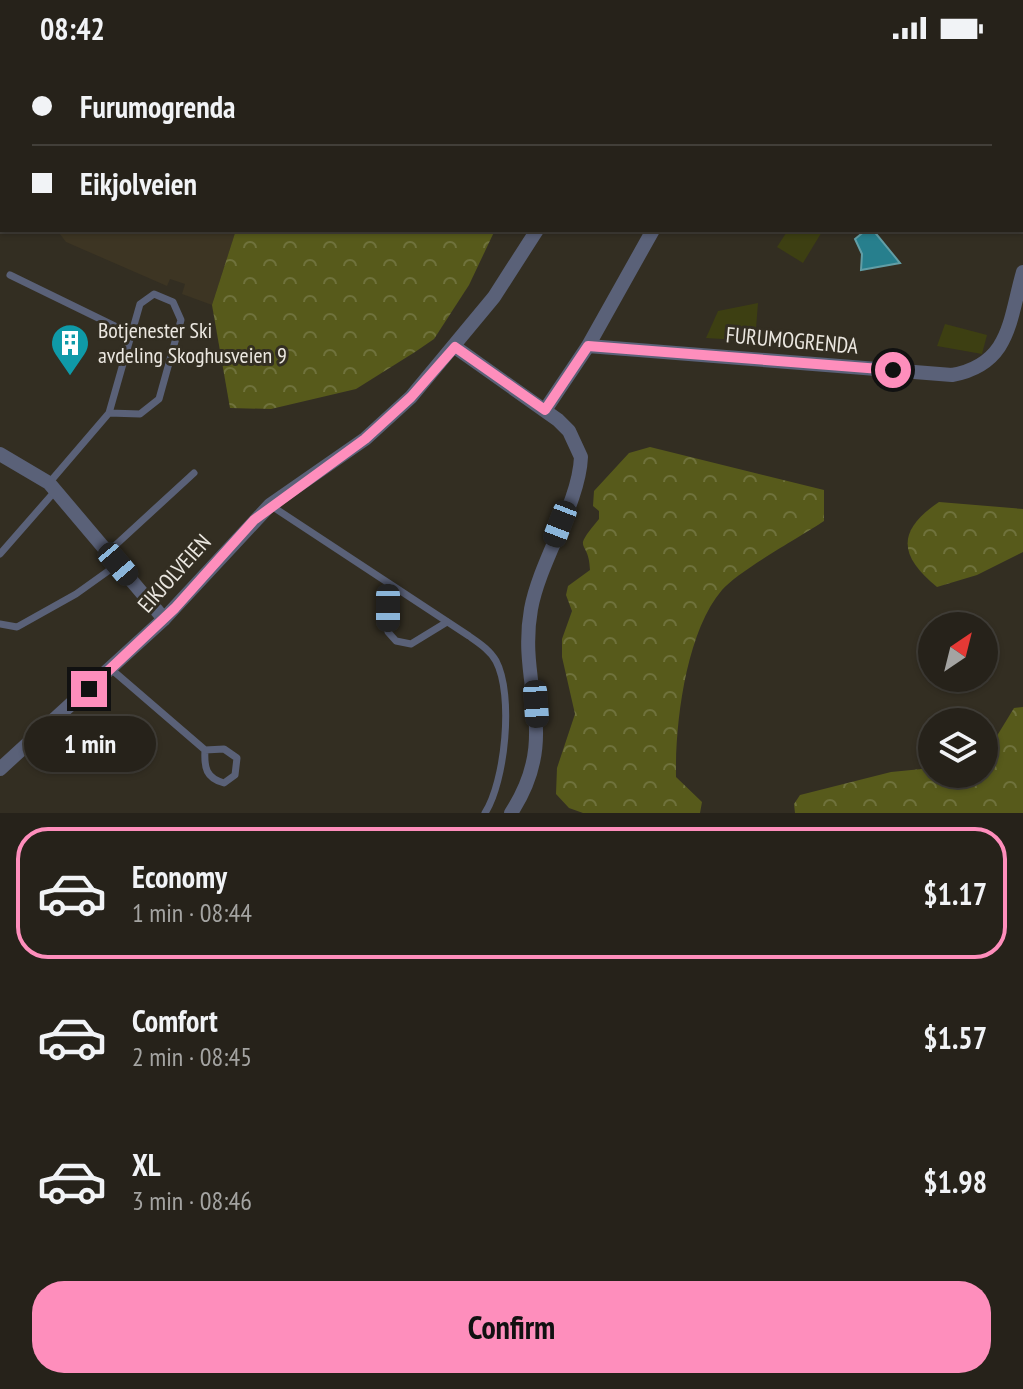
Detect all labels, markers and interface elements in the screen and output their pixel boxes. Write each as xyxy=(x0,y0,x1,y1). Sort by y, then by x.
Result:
text: 08:42 xyxy=(40,9,105,48)
text: Furumogrenda xyxy=(80,87,236,126)
text: Eikjolveien xyxy=(80,164,197,203)
place label: Botjenester Ski avdeling Skoghusveien 9 xyxy=(98,316,287,369)
street label: FURUMOGRENDA xyxy=(725,320,860,360)
building icon: Botjenester Ski avdeling Skoghusveien 9 xyxy=(49,322,91,377)
route start xyxy=(875,352,911,388)
car xyxy=(540,497,580,551)
street label: EIKJOLVEIEN xyxy=(131,528,217,618)
car xyxy=(93,538,143,590)
car xyxy=(376,584,400,632)
north arrow xyxy=(918,612,998,692)
map controls xyxy=(918,612,998,788)
route end xyxy=(71,671,107,707)
car xyxy=(522,679,550,729)
button: layers xyxy=(918,708,998,788)
callout: 1 min xyxy=(23,717,155,773)
text: 1 min xyxy=(64,727,116,760)
icon: car xyxy=(36,857,108,929)
text: Economy xyxy=(132,857,227,896)
text: $1.17 xyxy=(923,874,987,913)
text: 1 min · 08:44 xyxy=(132,896,252,929)
icon: car xyxy=(36,1001,108,1073)
text: Comfort xyxy=(132,1001,218,1040)
text: $1.57 xyxy=(923,1018,987,1057)
text: 2 min · 08:45 xyxy=(132,1040,252,1073)
icon: car xyxy=(36,1145,108,1217)
text: XL xyxy=(132,1145,161,1184)
text: $1.98 xyxy=(923,1162,987,1201)
text: 3 min · 08:46 xyxy=(132,1184,252,1217)
button: Confirm xyxy=(32,1281,991,1373)

